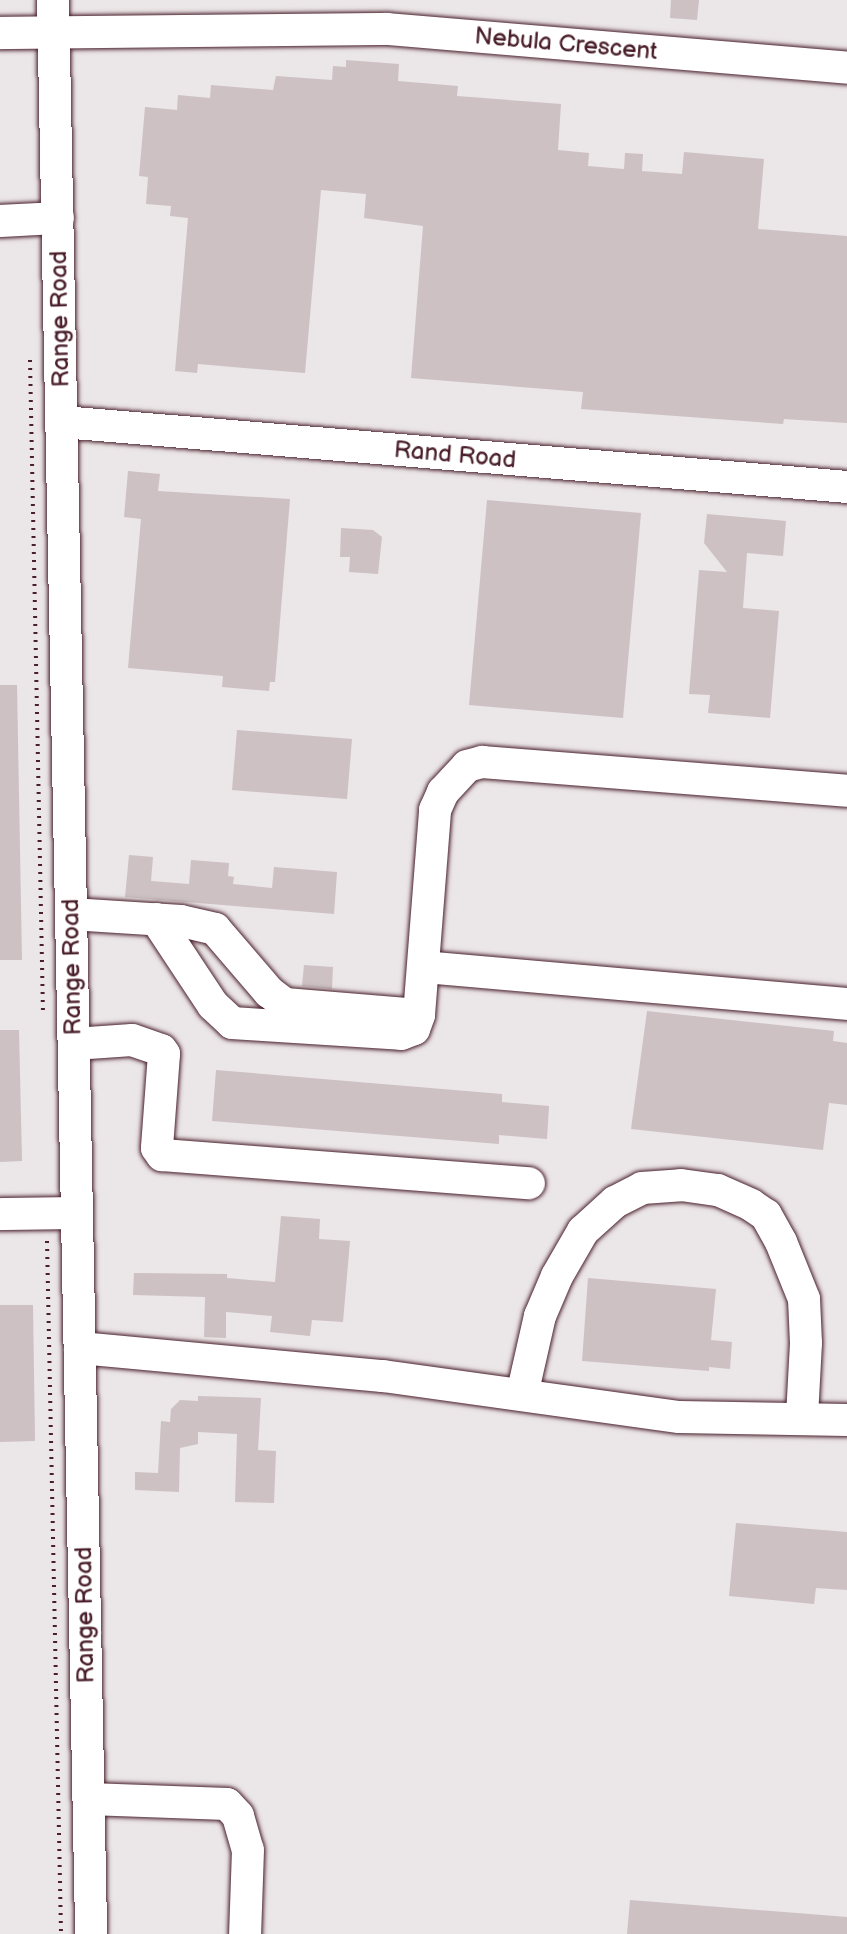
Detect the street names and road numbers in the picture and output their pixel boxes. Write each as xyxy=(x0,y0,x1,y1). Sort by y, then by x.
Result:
street label: Nebula Crescent xyxy=(473,22,659,66)
street label: Range Road xyxy=(44,250,76,388)
street label: Rand Road xyxy=(393,435,517,475)
street label: Range Road xyxy=(56,898,88,1036)
street label: Range Road xyxy=(69,1546,101,1684)

